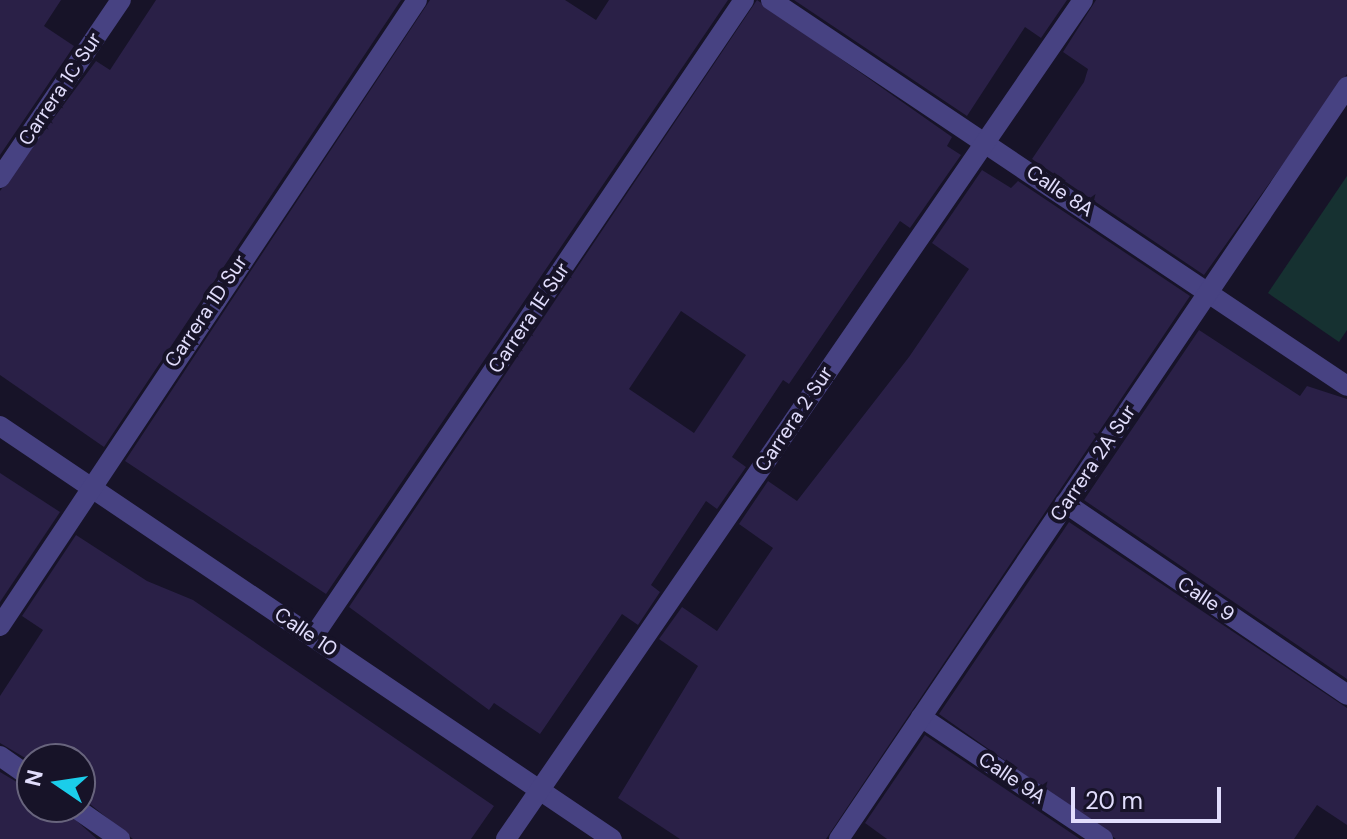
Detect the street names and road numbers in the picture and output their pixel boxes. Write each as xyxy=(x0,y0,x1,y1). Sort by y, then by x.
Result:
street label: Carrera 1C Sur xyxy=(13,28,107,150)
street label: Calle 8A xyxy=(1022,160,1098,222)
street label: Carrera 1D Sur xyxy=(160,250,252,372)
street label: Carrera 1E Sur xyxy=(483,258,575,378)
street label: Carrera 2 Sur xyxy=(750,362,838,476)
street label: Carrera 2A Sur xyxy=(1045,400,1141,526)
street label: Calle 9 xyxy=(1173,571,1239,627)
street label: Calle 10 xyxy=(270,602,342,662)
street label: Calle 9A xyxy=(974,747,1050,809)

